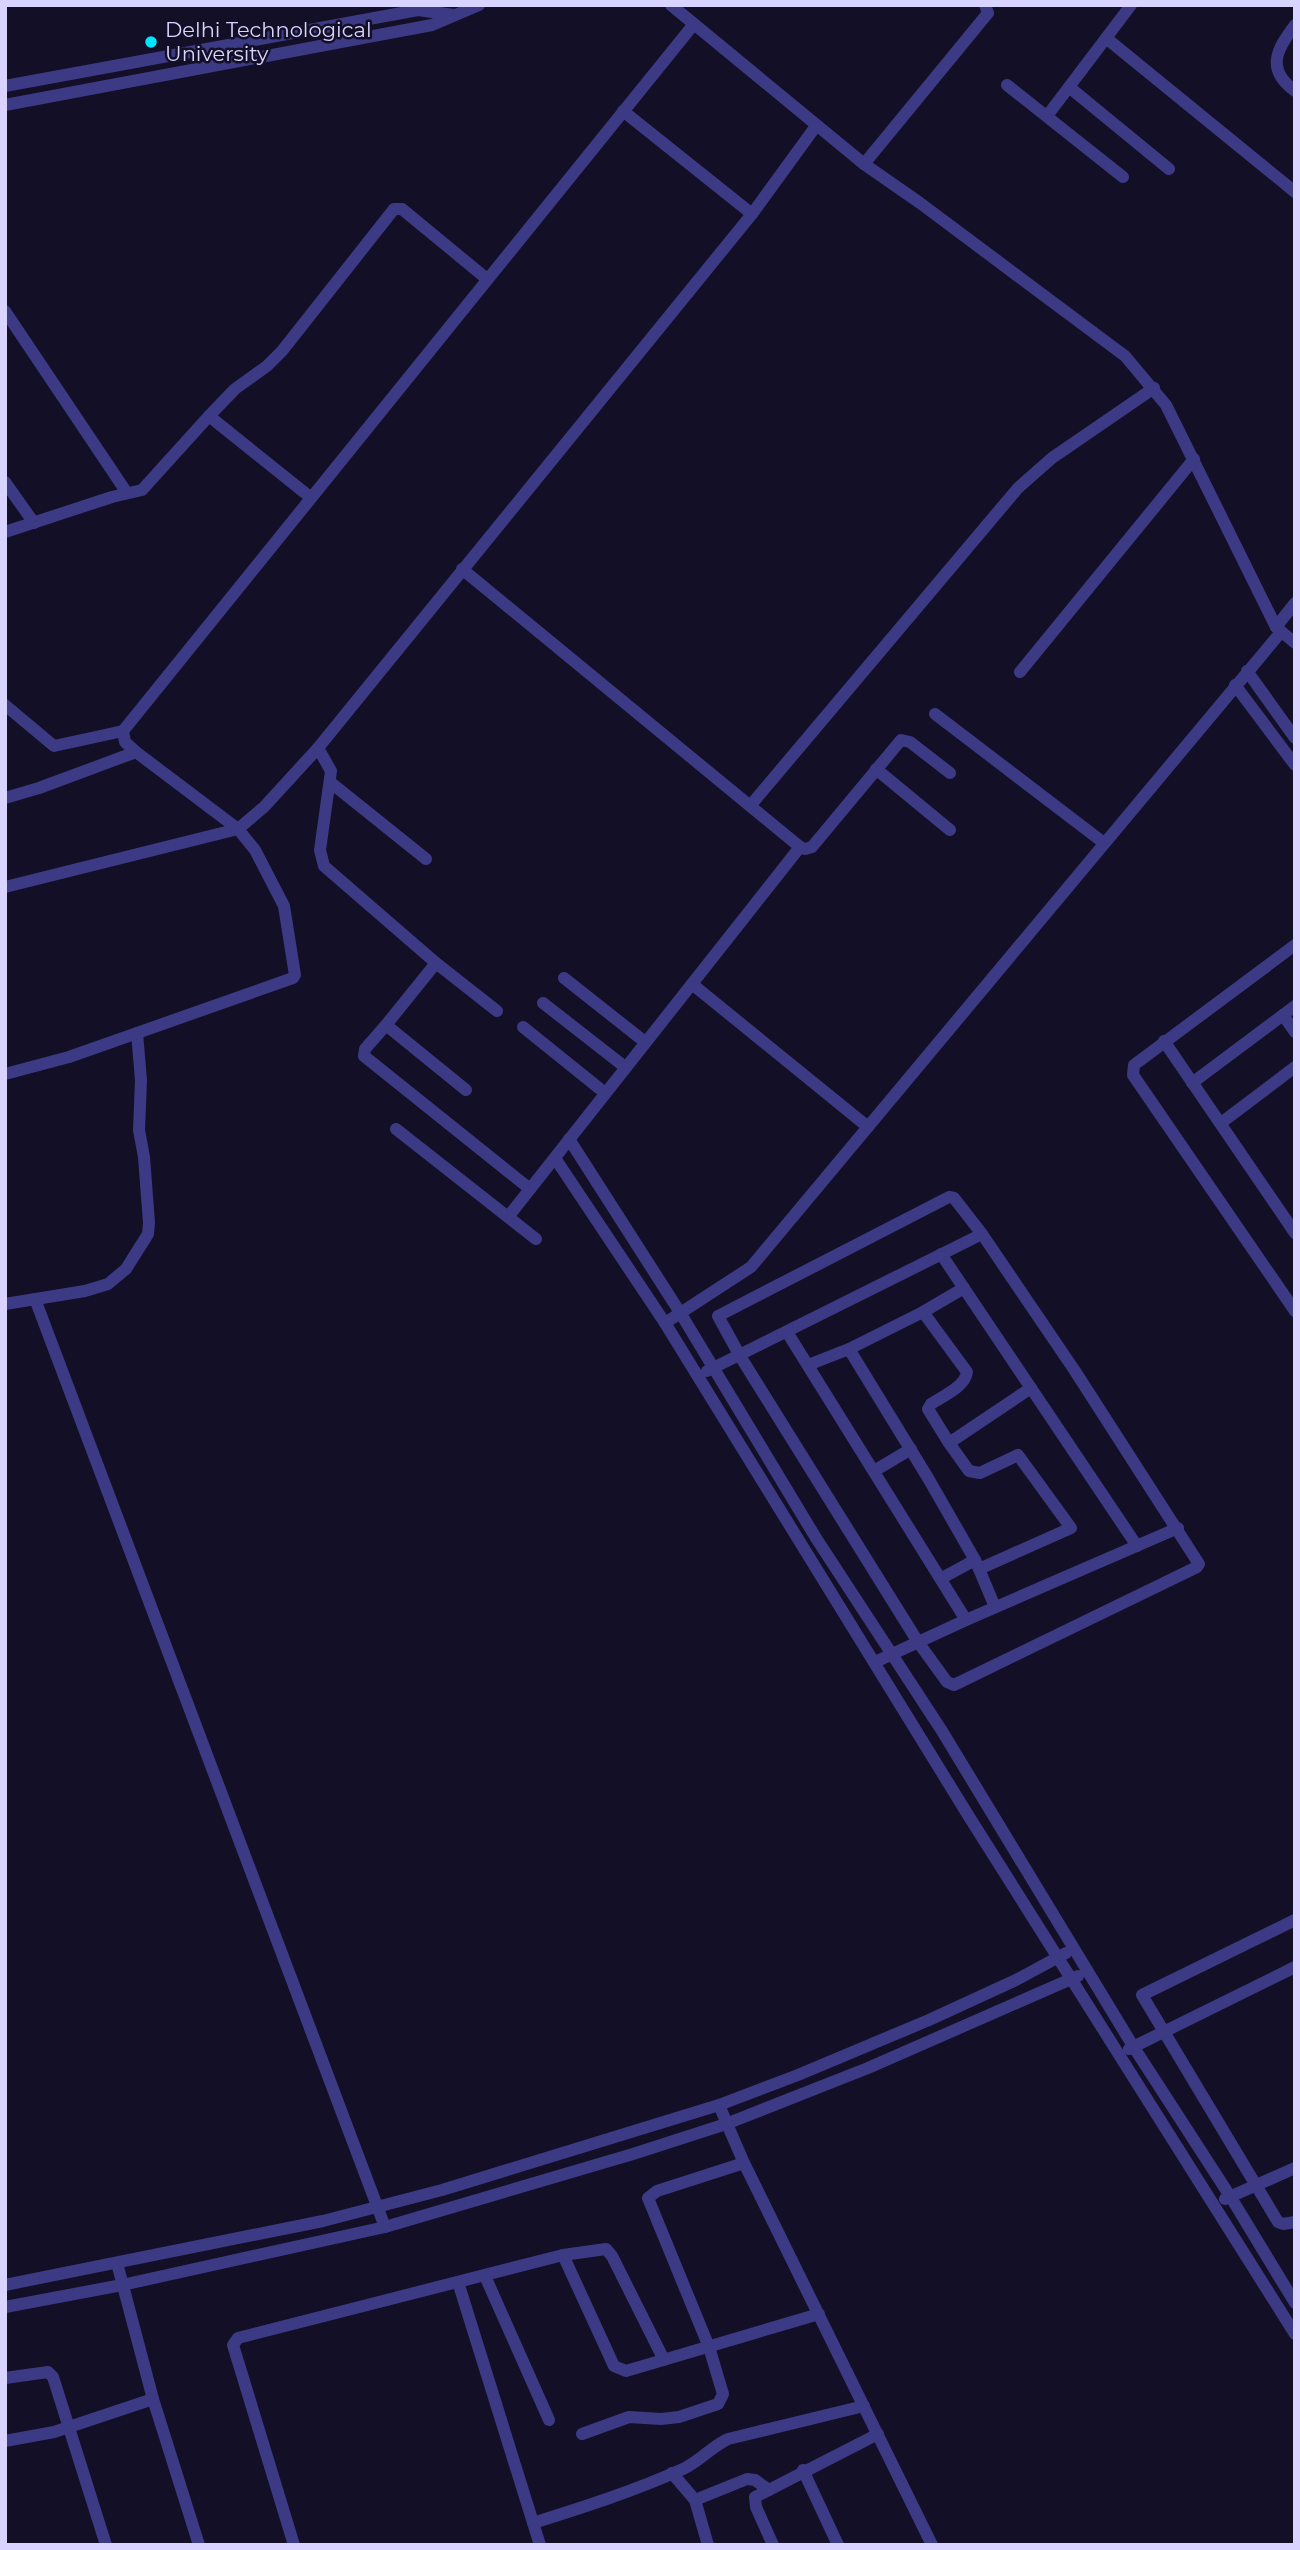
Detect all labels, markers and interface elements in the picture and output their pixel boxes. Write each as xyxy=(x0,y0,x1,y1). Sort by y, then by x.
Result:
place label: Delhi Technological University xyxy=(165,17,372,66)
marker: Delhi Technological University xyxy=(143,34,159,50)

